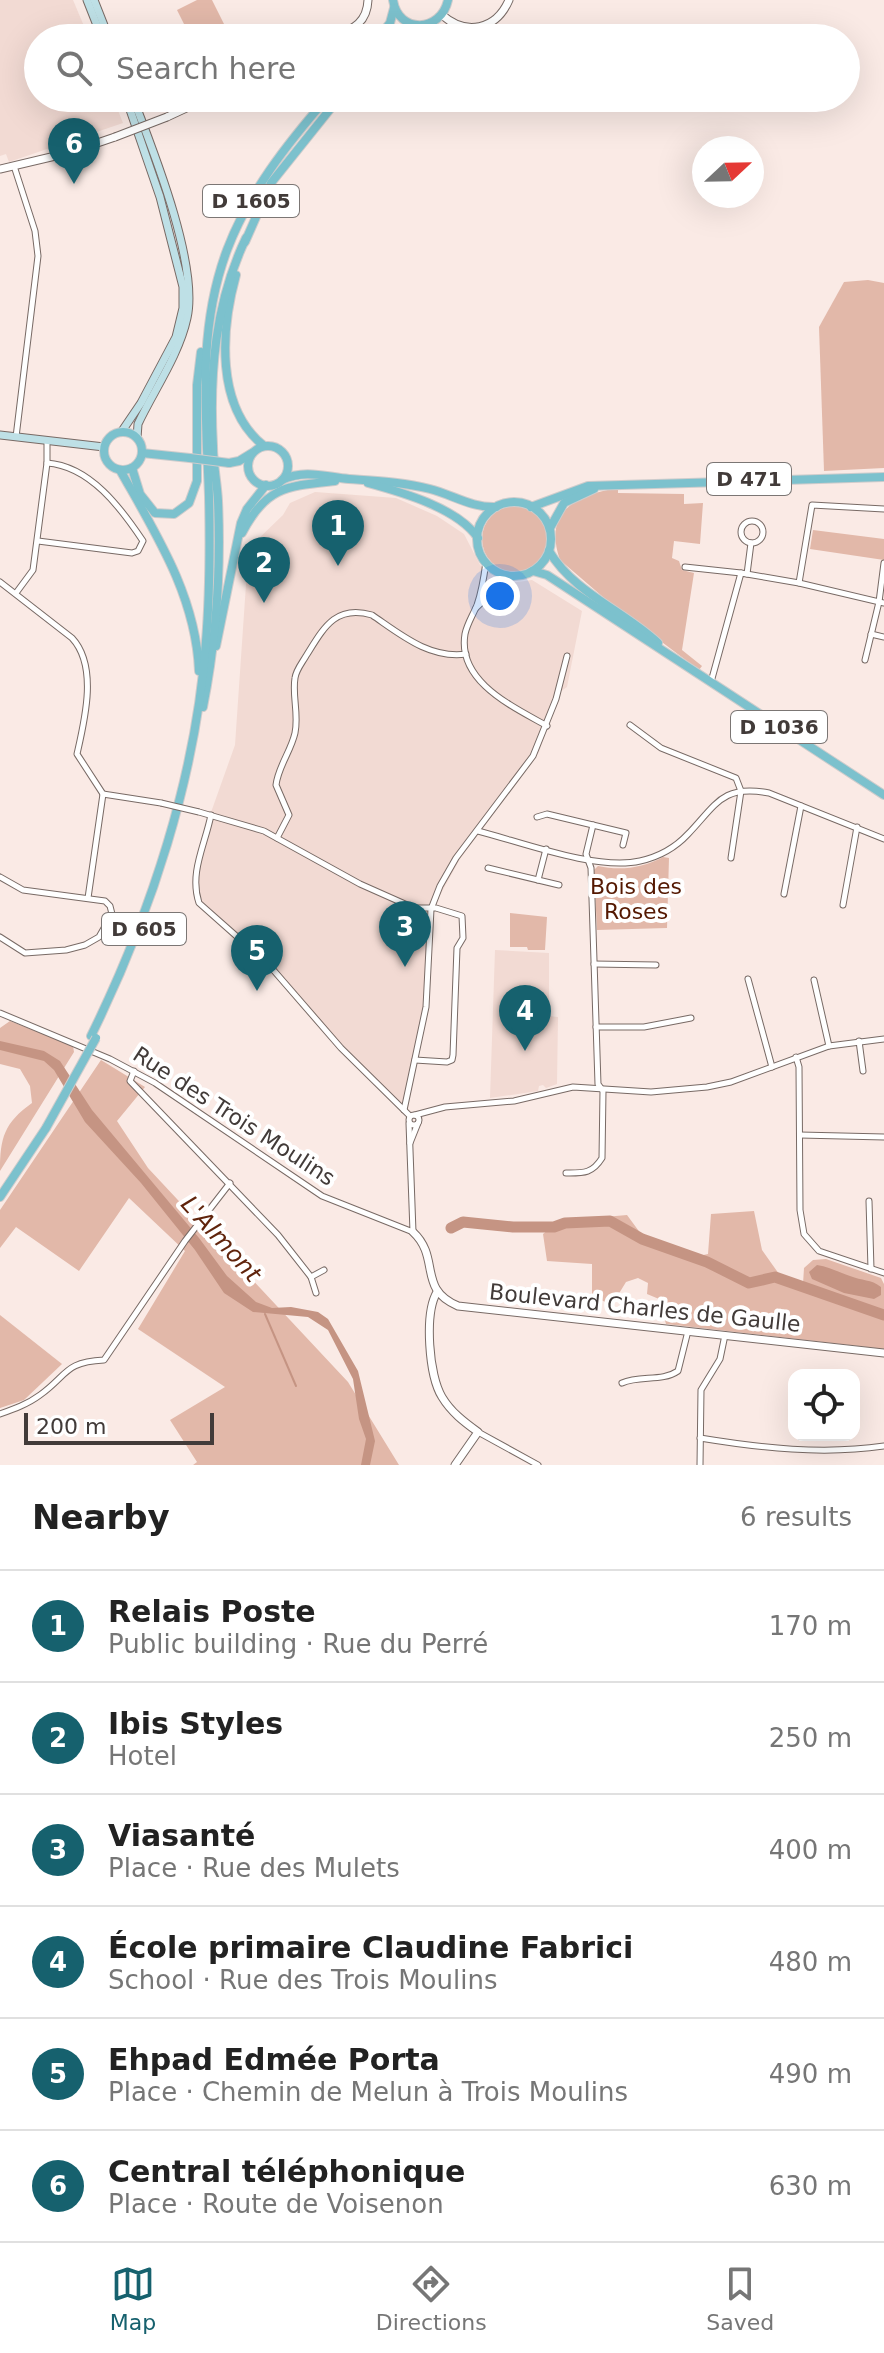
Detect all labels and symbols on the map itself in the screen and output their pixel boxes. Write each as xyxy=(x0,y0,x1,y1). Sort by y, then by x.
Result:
pin: 6 xyxy=(48,118,100,184)
north arrow xyxy=(692,136,764,208)
road number: D 1605 xyxy=(203,185,299,217)
road number: D 471 xyxy=(707,463,791,495)
pin: 1 xyxy=(312,500,364,566)
pin: 2 xyxy=(238,537,290,603)
your location xyxy=(480,576,520,616)
road number: D 1036 xyxy=(731,711,827,743)
park label: Bois des Roses xyxy=(590,874,682,924)
pin: 3 xyxy=(379,901,431,967)
road number: D 605 xyxy=(102,913,186,945)
pin: 5 xyxy=(231,925,283,991)
pin: 4 xyxy=(499,985,551,1051)
street label: Rue des Trois Moulins xyxy=(128,1041,340,1191)
water label: L'Almont xyxy=(175,1190,268,1289)
street label: Boulevard Charles de Gaulle xyxy=(488,1279,802,1337)
scale bar xyxy=(24,1409,214,1445)

